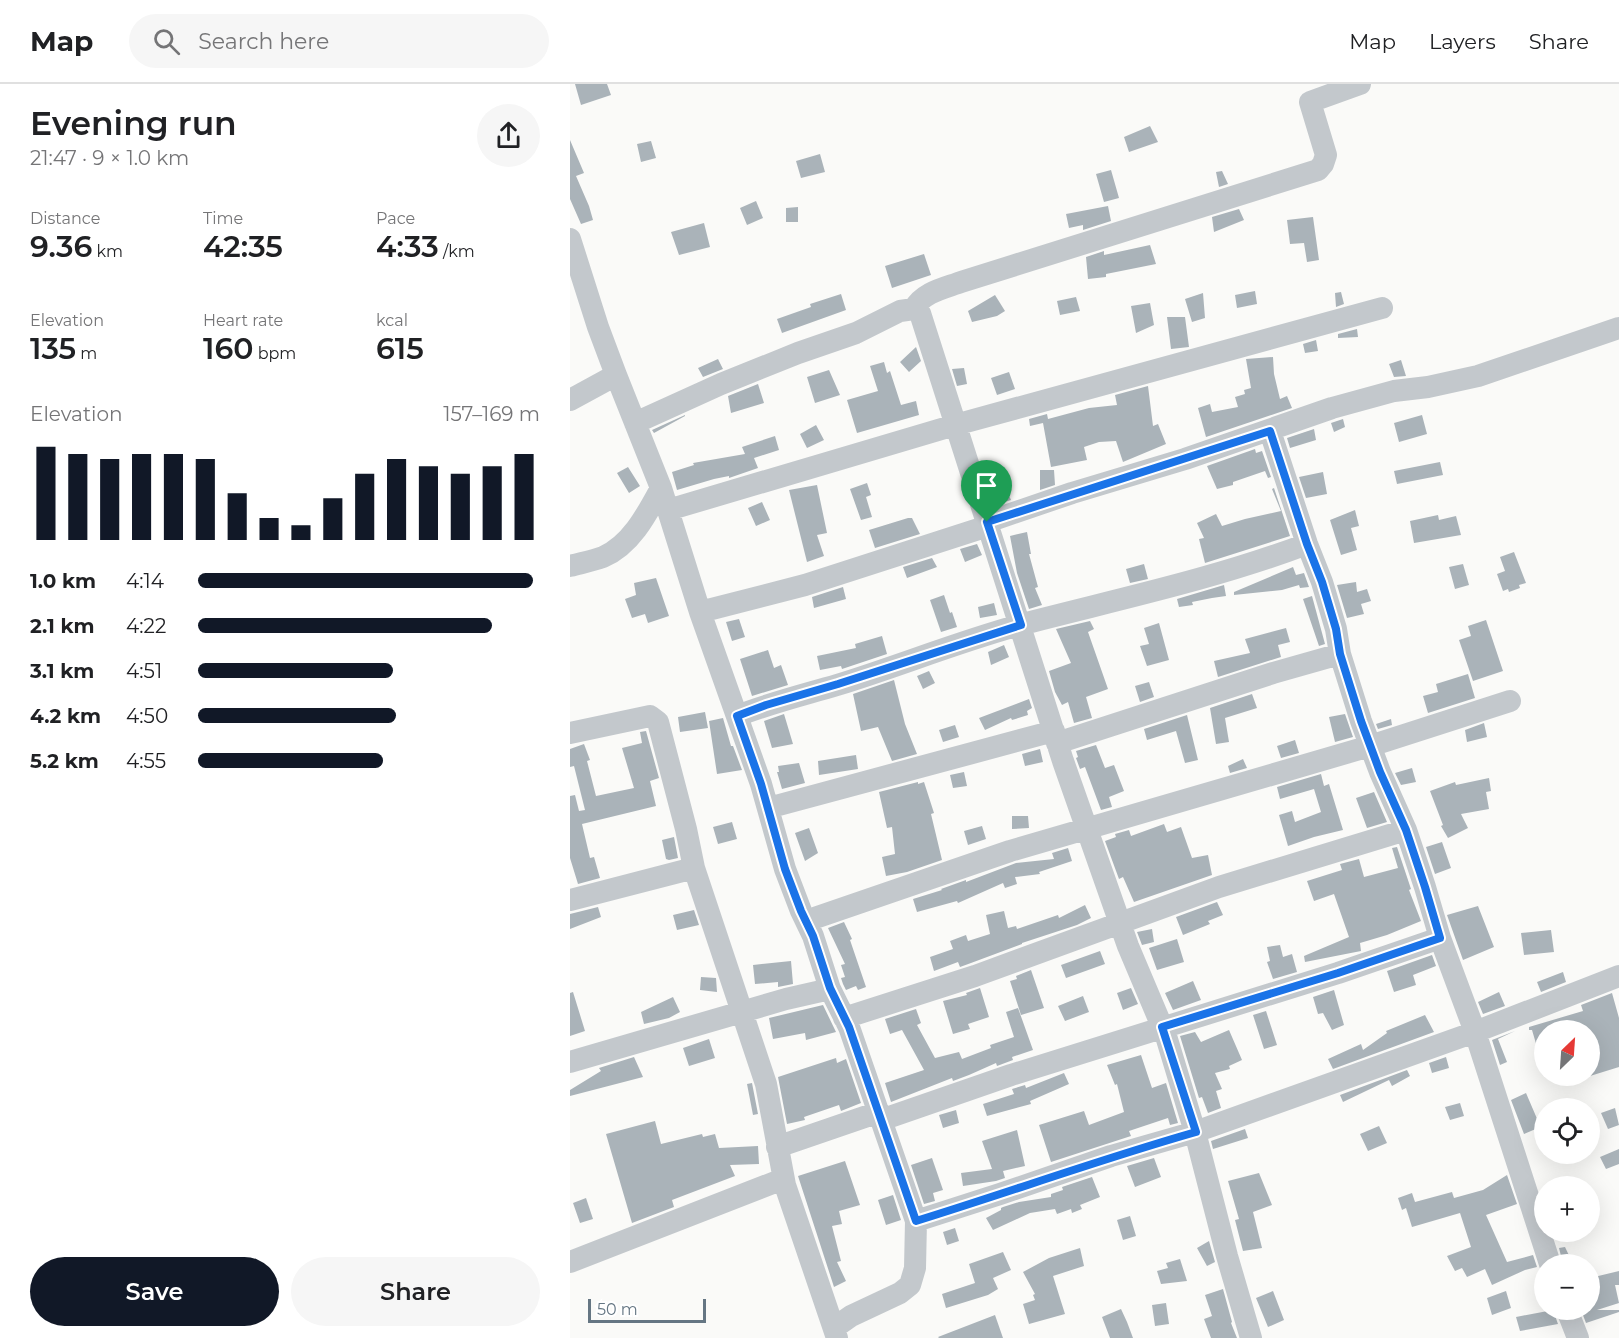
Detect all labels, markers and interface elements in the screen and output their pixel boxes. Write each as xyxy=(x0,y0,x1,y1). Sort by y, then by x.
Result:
search box xyxy=(129,14,549,68)
text: Map xyxy=(30,24,93,58)
icon: search xyxy=(150,25,183,58)
text: Search here xyxy=(198,28,329,55)
text: Map xyxy=(1349,29,1396,54)
text: Layers xyxy=(1429,29,1496,54)
text: Share xyxy=(1529,29,1589,54)
text: Evening run xyxy=(30,103,237,143)
button: share xyxy=(477,104,540,167)
text: 21:47 · 9 × 1.0 km xyxy=(30,146,189,170)
text: Distance xyxy=(30,209,100,228)
text: Time xyxy=(203,209,243,228)
text: Pace xyxy=(376,209,415,228)
text: 9.36 xyxy=(30,228,92,265)
text: 42:35 xyxy=(203,228,283,265)
text: 4:33 xyxy=(376,228,439,265)
text: km xyxy=(92,242,123,261)
text: /km xyxy=(439,242,475,261)
text: Elevation xyxy=(30,311,104,330)
text: Heart rate xyxy=(203,311,283,330)
text: kcal xyxy=(376,311,408,330)
text: 135 xyxy=(30,330,76,367)
text: 160 xyxy=(203,330,253,367)
text: 615 xyxy=(376,330,424,367)
text: m xyxy=(76,344,97,363)
text: bpm xyxy=(253,344,296,363)
text: Elevation xyxy=(30,402,122,426)
text: 157–169 m xyxy=(443,402,540,426)
pin xyxy=(961,460,1012,522)
icon: arrive xyxy=(970,469,1003,502)
text: 1.0 km xyxy=(30,569,96,593)
text: 4:14 xyxy=(126,569,164,593)
text: 2.1 km xyxy=(30,614,94,638)
text: 4:22 xyxy=(126,614,166,638)
text: 3.1 km xyxy=(30,659,94,683)
text: 4:51 xyxy=(126,659,162,683)
text: 4.2 km xyxy=(30,704,101,728)
text: 4:50 xyxy=(126,704,168,728)
text: 5.2 km xyxy=(30,749,99,773)
text: 4:55 xyxy=(126,749,166,773)
north arrow xyxy=(1534,1020,1600,1086)
map controls xyxy=(1534,1020,1600,1320)
button: locate xyxy=(1534,1098,1600,1164)
button: + xyxy=(1534,1176,1600,1242)
button: − xyxy=(1534,1254,1600,1320)
button: Save xyxy=(30,1257,279,1326)
button: Share xyxy=(291,1257,540,1326)
scale bar xyxy=(588,1296,706,1324)
text: 50 m xyxy=(597,1300,638,1319)

